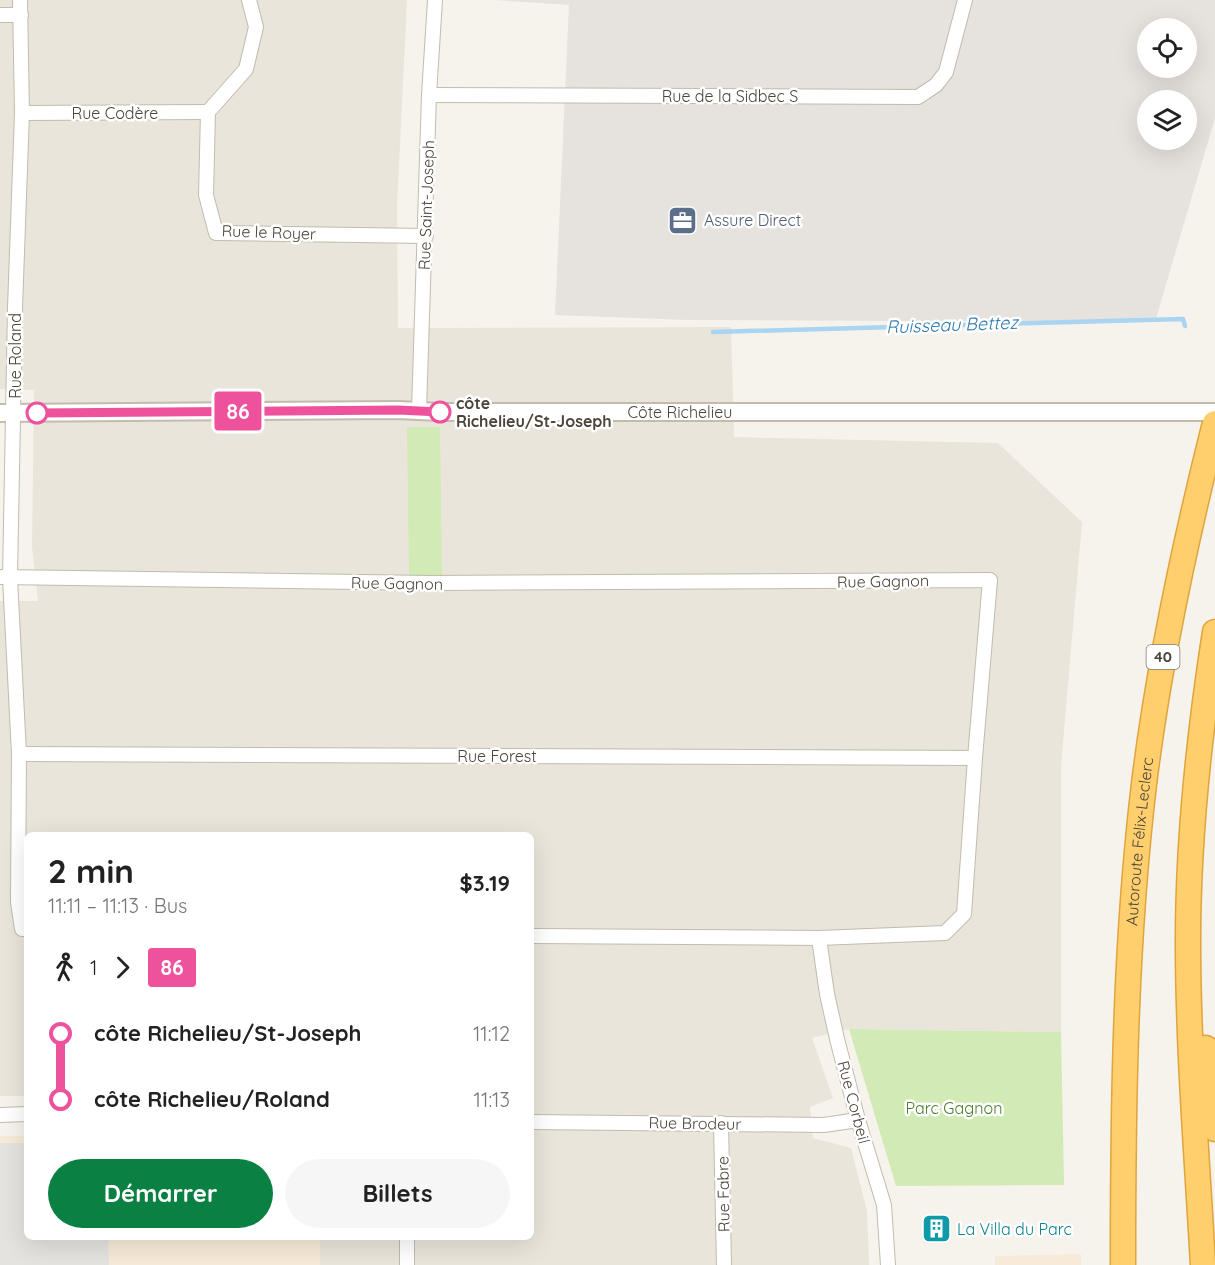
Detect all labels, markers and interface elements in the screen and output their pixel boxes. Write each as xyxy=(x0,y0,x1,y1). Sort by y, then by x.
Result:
map controls xyxy=(1137,18,1197,150)
button: locate xyxy=(1137,18,1197,78)
street label: Rue de la Sidbec S xyxy=(662,86,798,106)
button: layers xyxy=(1137,90,1197,150)
street label: Rue Codère xyxy=(72,103,158,123)
street label: Rue Saint-Joseph xyxy=(414,140,438,270)
office icon: Assure Direct xyxy=(667,204,699,236)
place label: Assure Direct xyxy=(704,210,801,230)
street label: Rue le Royer xyxy=(221,220,317,244)
water label: Ruisseau Bettez xyxy=(886,311,1021,338)
street label: Rue Roland xyxy=(5,313,25,399)
line badge: 86 xyxy=(211,392,265,430)
place label: côte Richelieu/St-Joseph xyxy=(456,393,612,431)
text: 86 xyxy=(226,398,250,424)
marker: côte Richelieu/St-Joseph xyxy=(429,401,451,423)
unlabelled marker xyxy=(26,402,48,424)
street label: Côte Richelieu xyxy=(628,402,732,422)
street label: Rue Gagnon xyxy=(837,570,929,592)
street label: Rue Gagnon xyxy=(351,572,443,594)
road number: 40 xyxy=(1146,645,1180,669)
street label: Rue Forest xyxy=(457,746,537,766)
street label: Autoroute Félix-Leclerc xyxy=(1121,756,1157,926)
text: 2 min xyxy=(48,850,134,891)
text: $3.19 xyxy=(460,869,510,897)
text: 11:11 – 11:13 · Bus xyxy=(48,893,187,918)
icon: walk xyxy=(48,951,81,984)
icon: forward xyxy=(106,951,139,984)
text: 86 xyxy=(160,954,184,980)
text: 1 xyxy=(90,955,97,980)
text: côte Richelieu/St-Joseph xyxy=(94,1019,361,1047)
text: 11:12 xyxy=(473,1021,510,1046)
street label: Rue Corbeil xyxy=(833,1058,875,1146)
text: côte Richelieu/Roland xyxy=(94,1085,330,1113)
text: 11:13 xyxy=(474,1087,510,1112)
park label: Parc Gagnon xyxy=(906,1098,1002,1118)
street label: Rue Brodeur xyxy=(648,1112,742,1134)
street label: Rue Fabre xyxy=(712,1156,734,1232)
button: Démarrer xyxy=(48,1159,273,1228)
button: Billets xyxy=(285,1159,510,1228)
building icon: La Villa du Parc xyxy=(920,1213,952,1245)
place label: La Villa du Parc xyxy=(957,1219,1072,1239)

